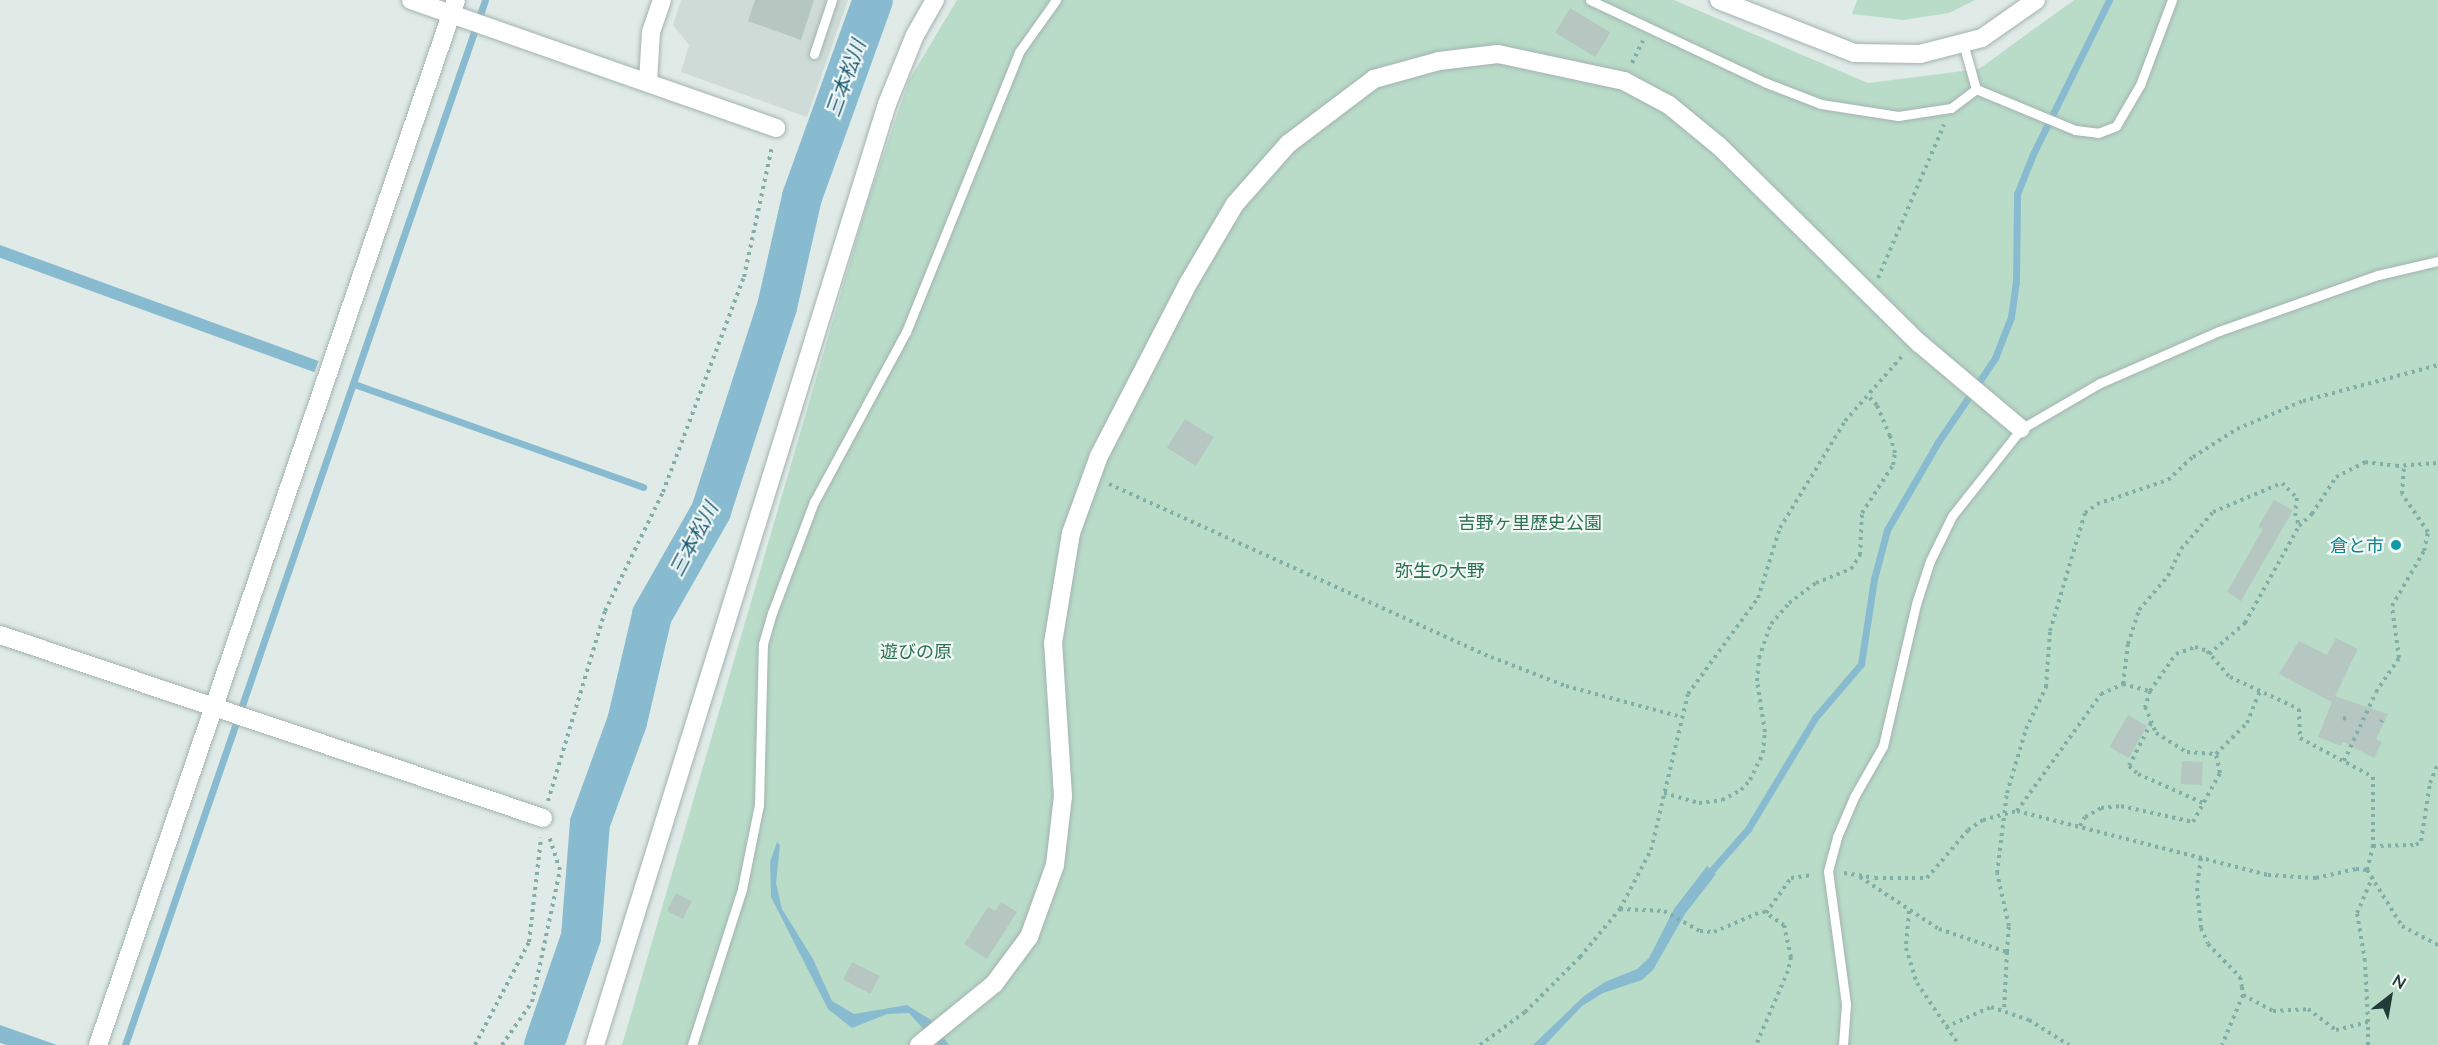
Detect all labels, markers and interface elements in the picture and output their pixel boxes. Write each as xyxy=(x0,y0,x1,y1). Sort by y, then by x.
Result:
water label: 三本松川 xyxy=(820,36,870,120)
water label: 三本松川 xyxy=(664,498,722,580)
park label: 吉野ヶ里歴史公園 xyxy=(1458,511,1602,533)
place label: 倉と市 xyxy=(2330,534,2384,556)
marker: 倉と市 xyxy=(2389,538,2403,552)
park label: 弥生の大野 xyxy=(1395,559,1485,581)
park label: 遊びの原 xyxy=(880,640,952,662)
north arrow xyxy=(2360,967,2420,1027)
text: N xyxy=(2389,970,2410,992)

